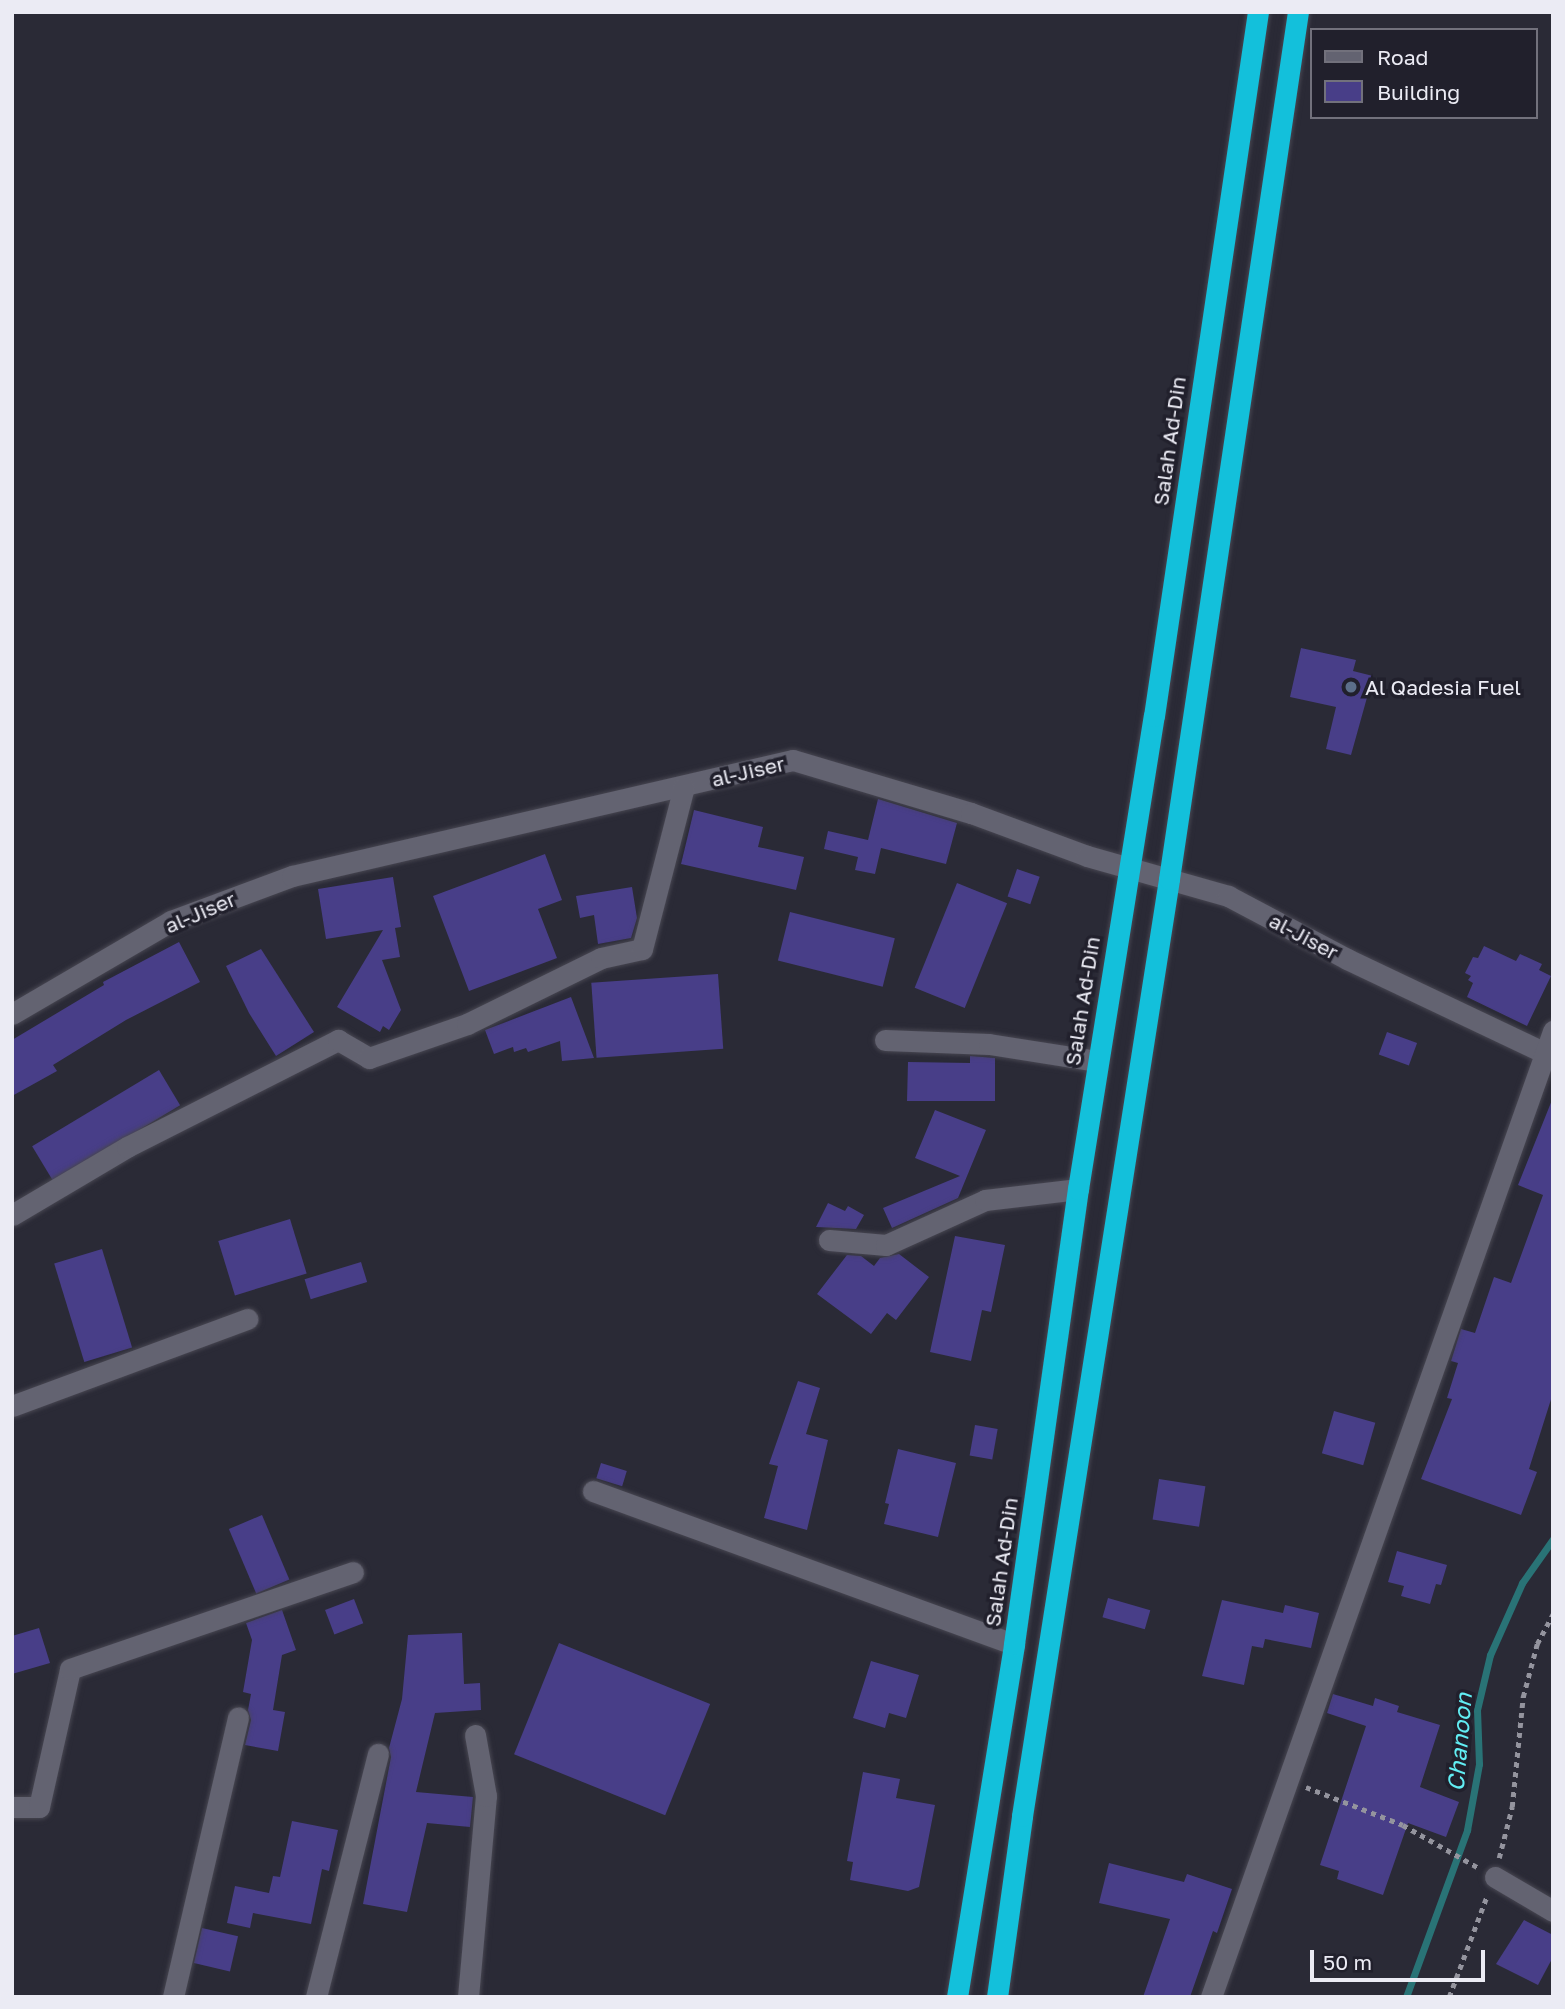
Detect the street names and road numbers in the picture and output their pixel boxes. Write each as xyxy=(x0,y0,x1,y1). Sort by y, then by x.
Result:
street label: Salah Ad-Din xyxy=(1147,375,1191,507)
street label: al-Jiser xyxy=(709,750,787,792)
street label: al-Jiser xyxy=(161,886,239,938)
street label: al-Jiser xyxy=(1265,907,1343,965)
street label: Salah Ad-Din xyxy=(1059,935,1105,1067)
street label: Salah Ad-Din xyxy=(979,1496,1023,1628)

